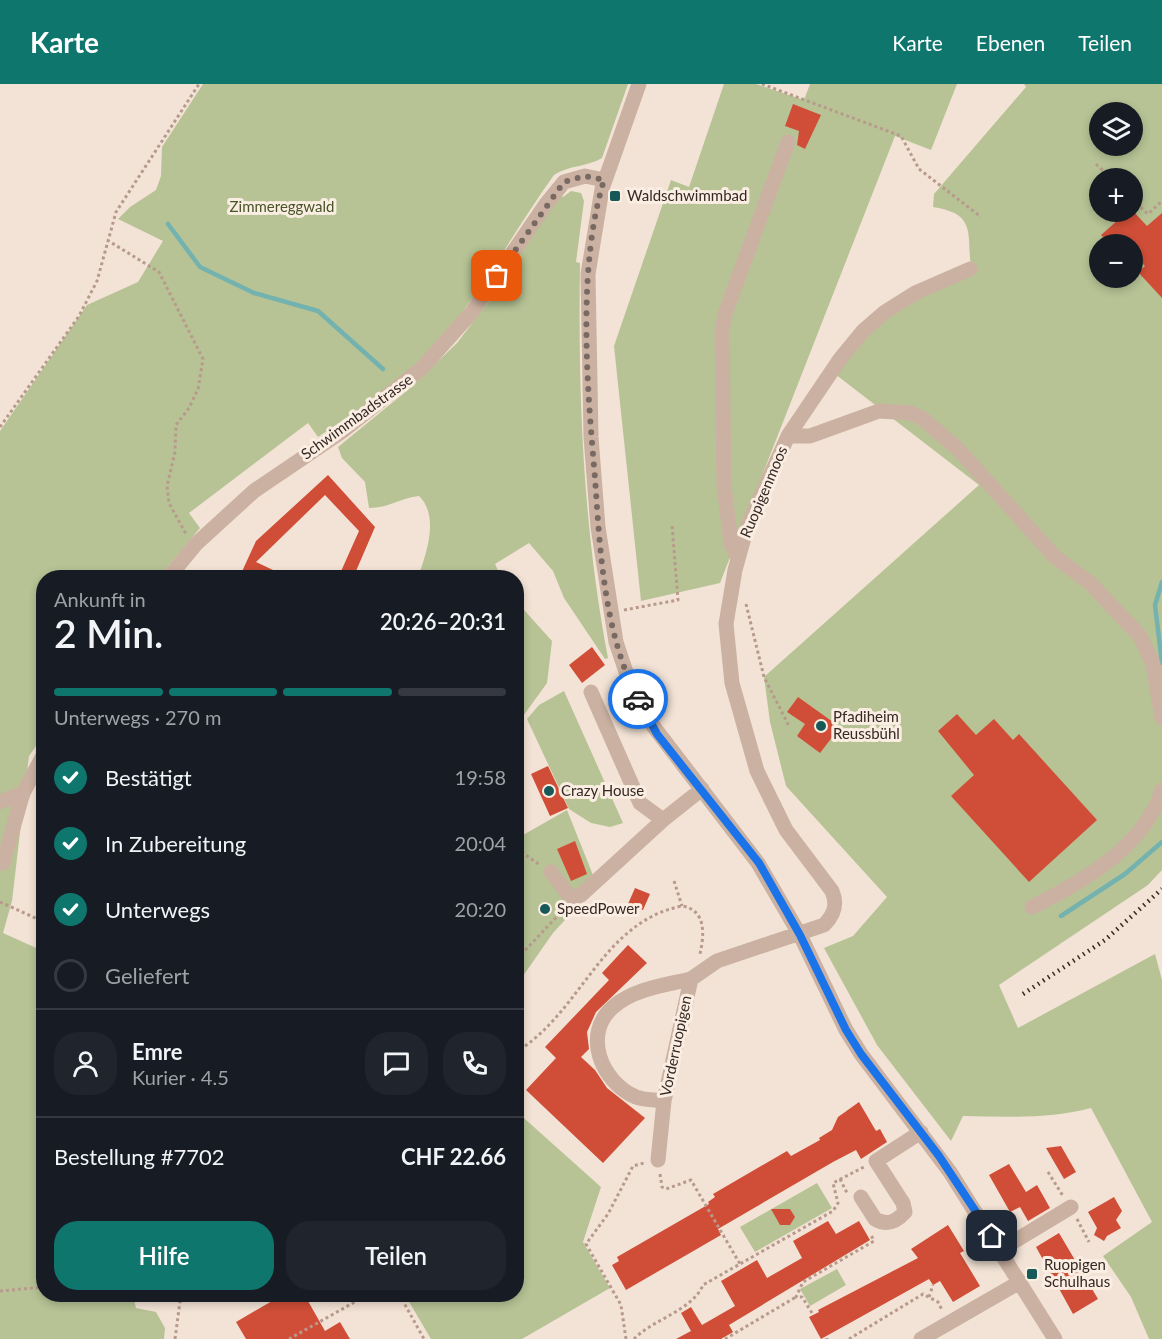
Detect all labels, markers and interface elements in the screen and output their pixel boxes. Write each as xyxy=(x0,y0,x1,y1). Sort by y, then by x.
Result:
text: Karte xyxy=(30,25,99,59)
text: Karte xyxy=(892,30,943,55)
text: Ebenen xyxy=(976,30,1045,55)
text: Teilen xyxy=(1078,30,1132,55)
map controls xyxy=(1089,102,1143,288)
button: layers xyxy=(1089,102,1143,156)
button: + xyxy=(1089,168,1143,222)
place label: Waldschwimmbad xyxy=(627,186,747,204)
marker: Waldschwimmbad xyxy=(608,189,622,203)
park label: Zimmereggwald xyxy=(230,197,334,215)
button: − xyxy=(1089,234,1143,288)
pin xyxy=(471,250,522,301)
icon: bag xyxy=(480,259,513,292)
street label: Schwimmbadstrasse xyxy=(297,370,416,463)
street label: Ruopigenmoos xyxy=(736,443,790,540)
text: Ankunft in xyxy=(54,587,146,611)
text: 20:26–20:31 xyxy=(380,608,506,635)
text: 2 Min. xyxy=(54,610,163,656)
courier xyxy=(608,669,668,729)
icon: car xyxy=(622,683,655,716)
text: Unterwegs · 270 m xyxy=(54,705,221,729)
place label: Pfadiheim Reussbühl xyxy=(833,707,900,742)
marker: Pfadiheim Reussbühl xyxy=(814,719,828,733)
icon: check xyxy=(54,761,87,794)
text: Bestätigt xyxy=(105,764,192,791)
text: 19:58 xyxy=(455,765,506,789)
place label: Crazy House xyxy=(561,781,644,799)
marker: Crazy House xyxy=(542,784,556,798)
icon: check xyxy=(54,827,87,860)
text: In Zubereitung xyxy=(105,830,246,857)
text: 20:04 xyxy=(455,831,506,855)
icon: check xyxy=(54,893,87,926)
text: Unterwegs xyxy=(105,896,210,923)
text: 20:20 xyxy=(455,897,506,921)
place label: SpeedPower xyxy=(557,899,640,917)
marker: SpeedPower xyxy=(538,902,552,916)
text: Geliefert xyxy=(105,962,189,989)
street label: Vorderruopigen xyxy=(656,994,695,1098)
button: person xyxy=(54,1032,117,1095)
button: chat xyxy=(365,1032,428,1095)
button: phone xyxy=(443,1032,506,1095)
text: Emre xyxy=(132,1038,182,1065)
text: Kurier · 4.5 xyxy=(132,1065,229,1089)
text: Bestellung #7702 xyxy=(54,1143,224,1170)
text: CHF 22.66 xyxy=(401,1143,506,1170)
pin xyxy=(966,1210,1017,1261)
icon: home xyxy=(975,1219,1008,1252)
button: Hilfe xyxy=(54,1221,274,1290)
button: Teilen xyxy=(286,1221,506,1290)
place label: Ruopigen Schulhaus xyxy=(1044,1255,1110,1290)
marker: Ruopigen Schulhaus xyxy=(1025,1267,1039,1281)

